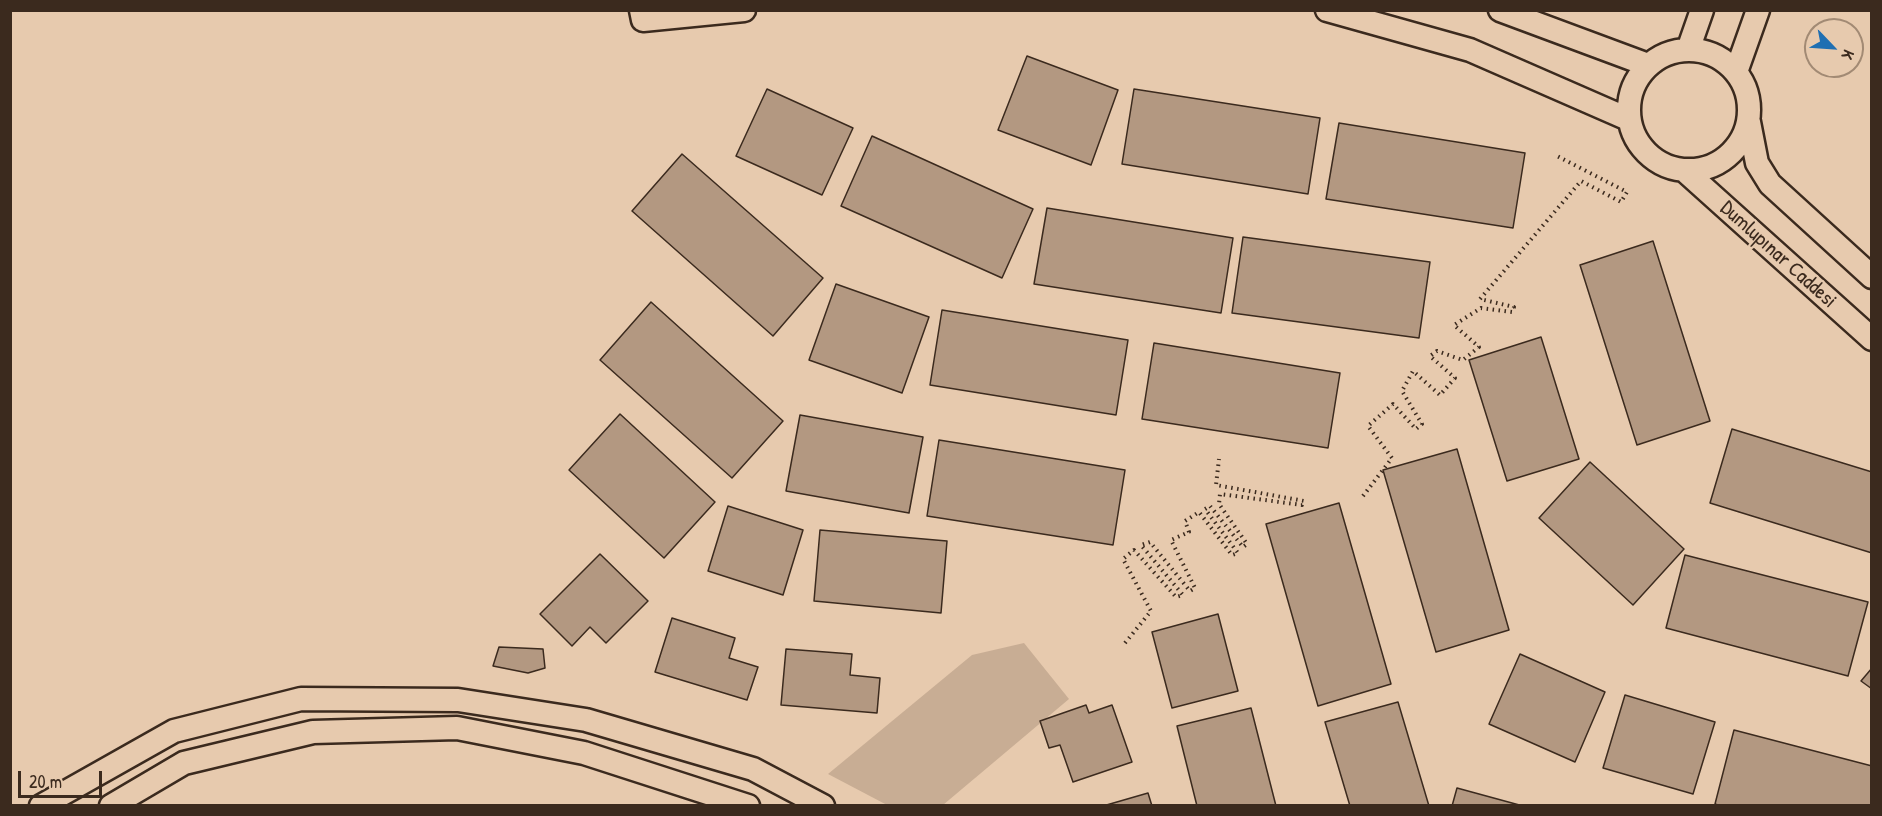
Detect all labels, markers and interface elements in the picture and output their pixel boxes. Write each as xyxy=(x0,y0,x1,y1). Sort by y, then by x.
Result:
north arrow xyxy=(1804,18,1864,78)
text: K xyxy=(1837,46,1860,63)
street label: Dumlupınar Caddesi xyxy=(1714,196,1842,314)
scale bar xyxy=(21,759,105,797)
text: 20 m xyxy=(29,769,62,794)

